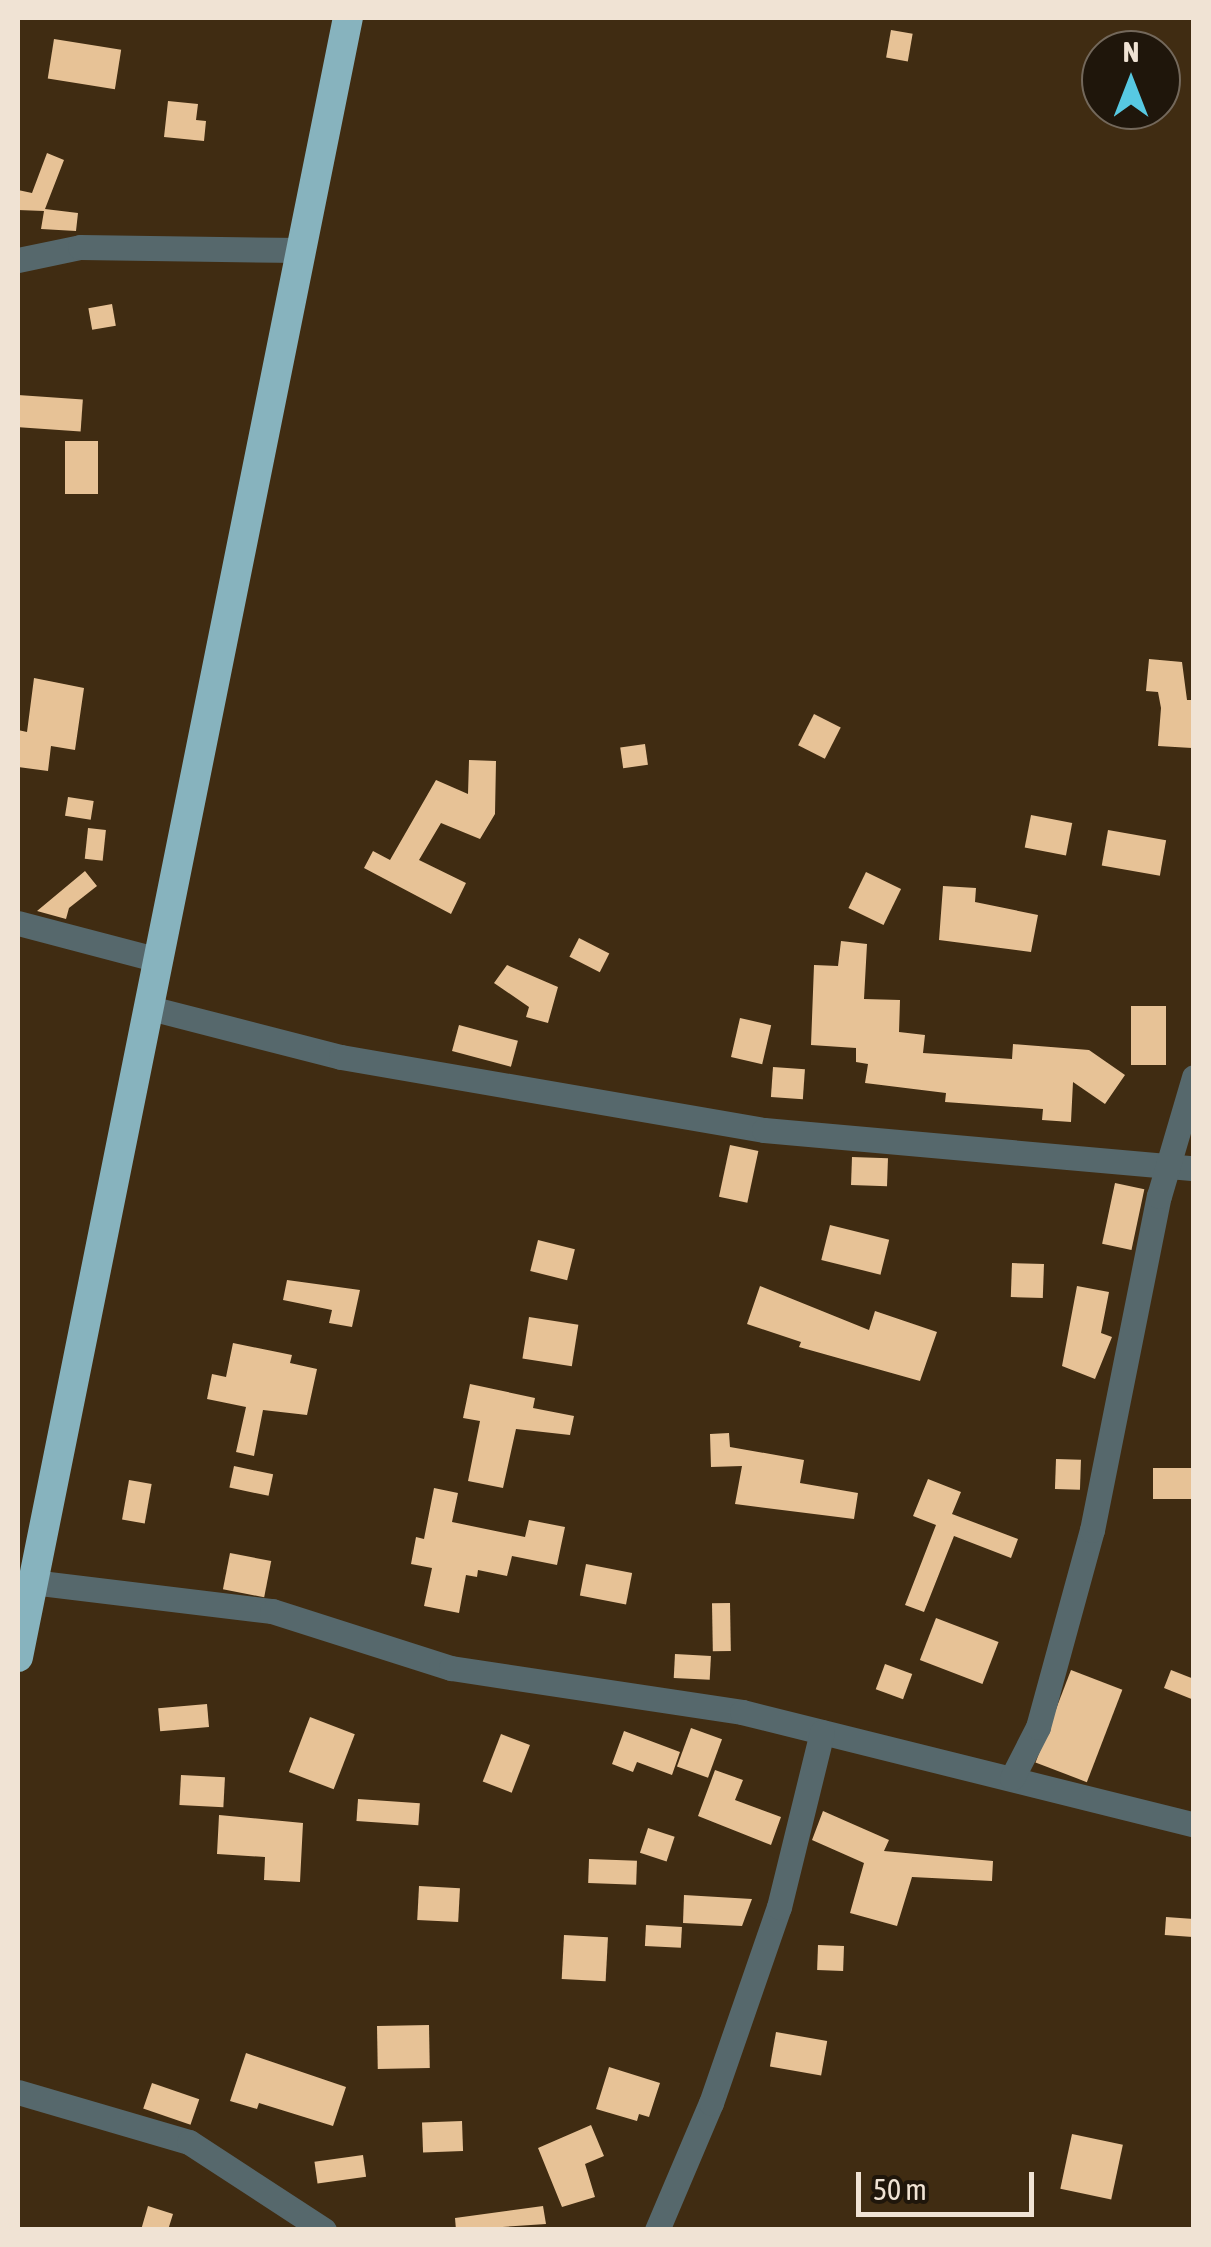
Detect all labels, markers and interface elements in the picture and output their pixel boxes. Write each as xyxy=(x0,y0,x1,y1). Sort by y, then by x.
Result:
north arrow xyxy=(1081,30,1181,130)
text: N xyxy=(1123,36,1139,68)
scale bar xyxy=(861,2152,1038,2214)
text: 50 m xyxy=(873,2172,927,2206)

